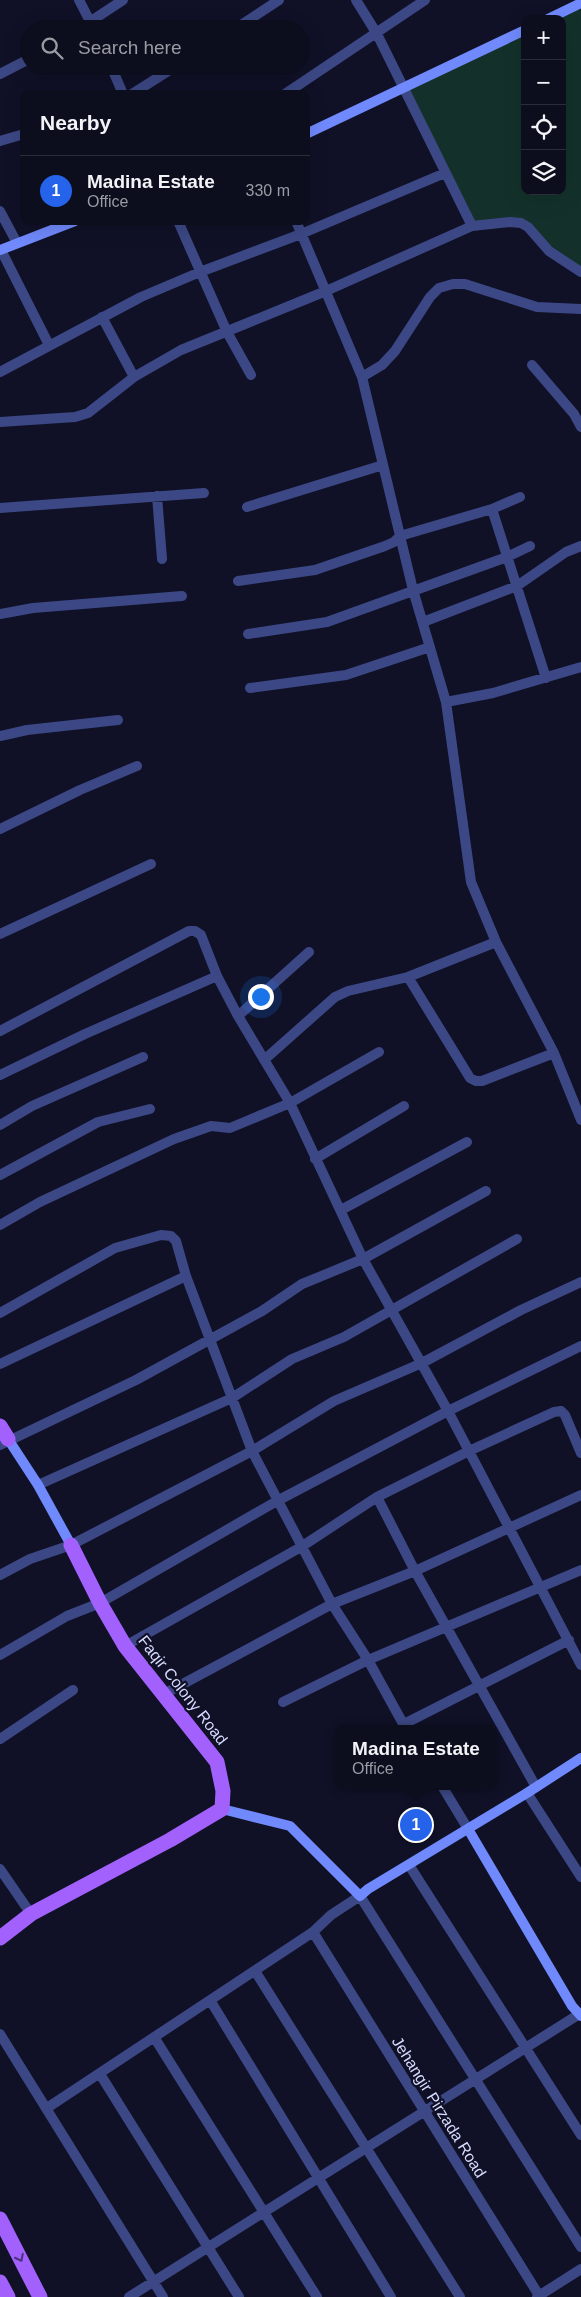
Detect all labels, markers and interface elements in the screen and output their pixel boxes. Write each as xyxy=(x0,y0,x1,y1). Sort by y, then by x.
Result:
map controls xyxy=(521,15,566,195)
button: + xyxy=(521,15,566,60)
search box xyxy=(20,20,310,75)
icon: search xyxy=(38,34,66,62)
text: Search here xyxy=(78,37,182,58)
button: − xyxy=(521,60,566,105)
button: locate xyxy=(521,105,566,150)
text: Nearby xyxy=(40,111,111,134)
button: layers xyxy=(521,150,566,195)
text: Madina Estate xyxy=(87,171,215,192)
text: 1 xyxy=(52,182,60,199)
text: 330 m xyxy=(246,182,290,199)
text: Office xyxy=(87,193,129,210)
your location xyxy=(248,984,274,1010)
street label: Faqir Colony Road xyxy=(135,1632,231,1748)
popup xyxy=(335,1725,497,1790)
text: Madina Estate xyxy=(352,1738,480,1759)
text: Office xyxy=(352,1760,394,1777)
pin: 1 xyxy=(400,1806,432,1844)
street label: Jehangir Pirzada Road xyxy=(389,2033,489,2181)
one-way arrow xyxy=(14,2253,24,2262)

